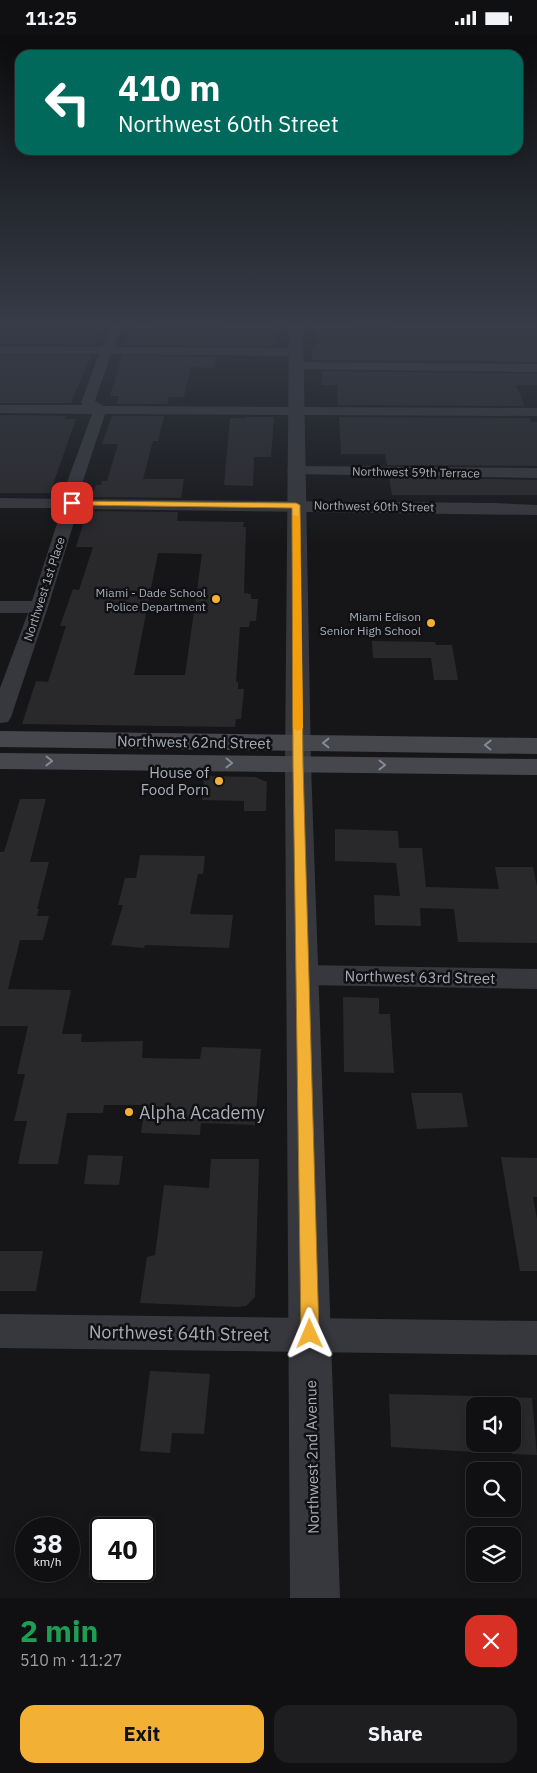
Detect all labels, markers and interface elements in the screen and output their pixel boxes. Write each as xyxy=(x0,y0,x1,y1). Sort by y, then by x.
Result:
text: 11:25 xyxy=(25,6,77,30)
text: 410 m xyxy=(118,65,221,111)
icon: left xyxy=(35,70,100,135)
text: Northwest 60th Street xyxy=(118,109,339,138)
street label: Northwest 59th Terrace xyxy=(352,463,480,481)
pin xyxy=(51,482,93,524)
icon: arrive xyxy=(58,489,86,517)
street label: Northwest 60th Street xyxy=(314,497,434,515)
street label: Northwest 1st Place xyxy=(20,535,68,643)
place label: Miami - Dade School Police Department xyxy=(96,585,206,614)
marker: Miami - Dade School Police Department xyxy=(210,593,222,605)
place label: Miami Edison Senior High School xyxy=(320,609,421,638)
marker: Miami Edison Senior High School xyxy=(425,617,437,629)
street label: Northwest 62nd Street xyxy=(117,731,271,753)
one-way arrow xyxy=(322,738,330,748)
one-way arrow xyxy=(484,740,492,750)
one-way arrow xyxy=(45,756,53,766)
one-way arrow xyxy=(225,758,233,768)
one-way arrow xyxy=(378,760,386,770)
place label: House of Food Porn xyxy=(141,763,209,799)
marker: House of Food Porn xyxy=(213,775,225,787)
street label: Northwest 63rd Street xyxy=(344,966,496,988)
place label: Alpha Academy xyxy=(139,1101,265,1124)
marker: Alpha Academy xyxy=(123,1106,135,1118)
position arrow xyxy=(283,1307,335,1359)
street label: Northwest 64th Street xyxy=(89,1320,269,1346)
street label: Northwest 2nd Avenue xyxy=(301,1380,323,1534)
map controls xyxy=(466,1397,521,1582)
button: sound xyxy=(466,1397,521,1452)
button: search xyxy=(466,1462,521,1517)
speed limit sign: 40 xyxy=(90,1517,155,1582)
text: 38 xyxy=(32,1527,63,1560)
button: layers xyxy=(466,1527,521,1582)
text: km/h xyxy=(33,1554,62,1569)
text: 2 min xyxy=(20,1611,98,1650)
button: close xyxy=(465,1615,517,1667)
text: 510 m · 11:27 xyxy=(20,1650,122,1670)
button: Exit xyxy=(20,1705,264,1763)
button: Share xyxy=(274,1705,517,1763)

